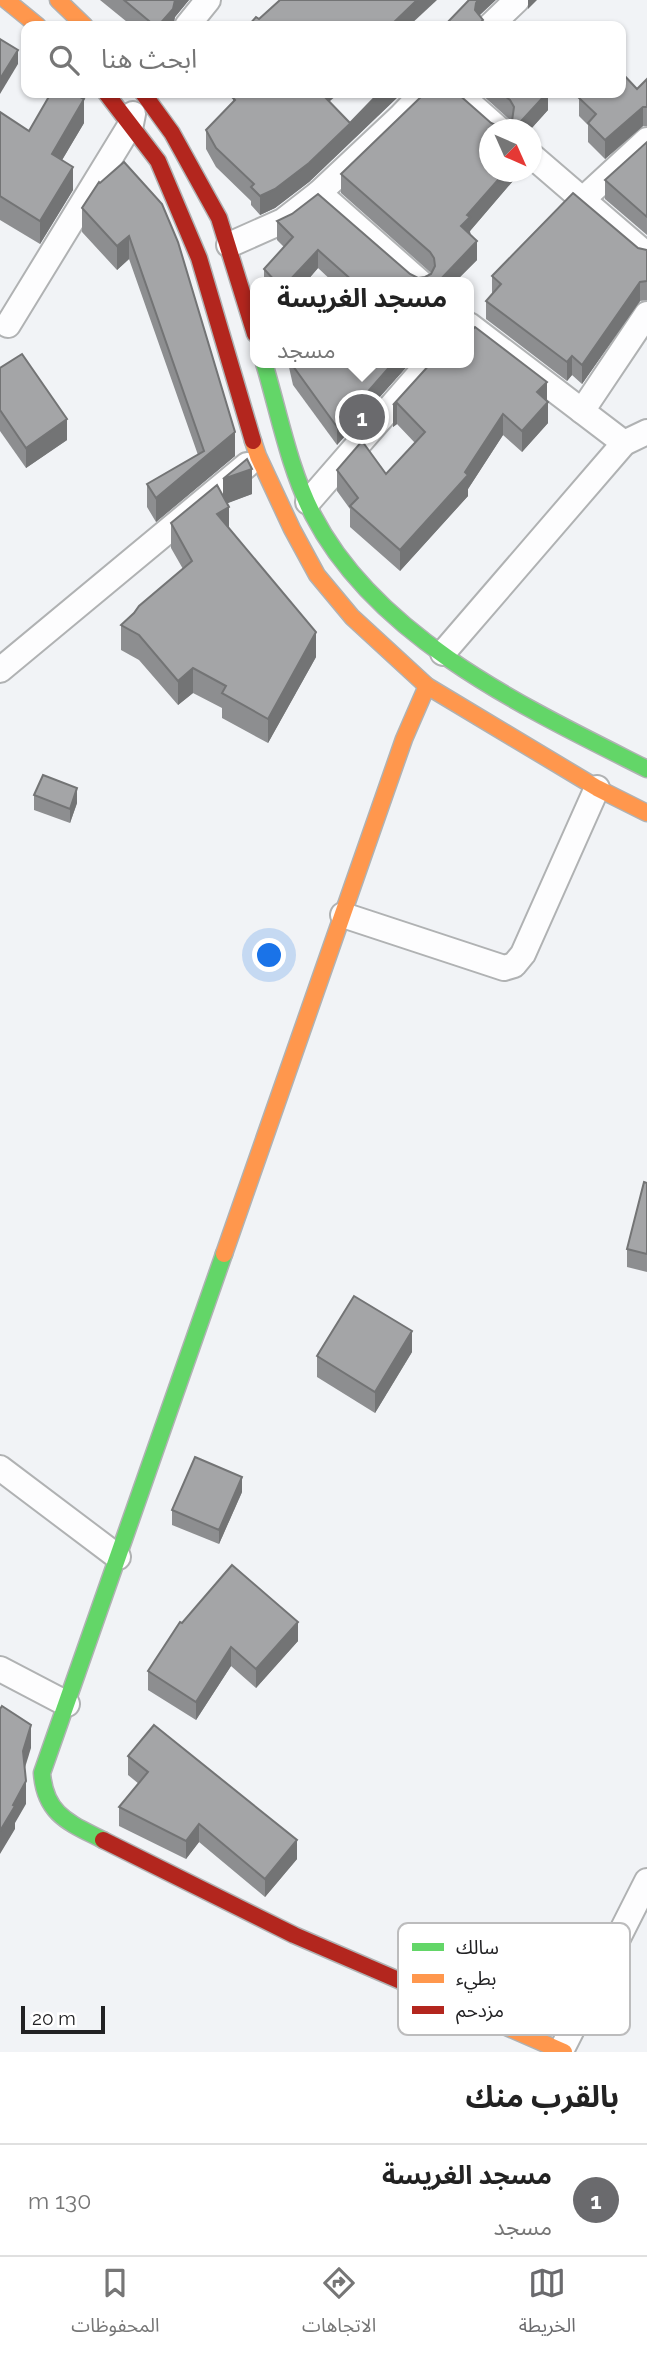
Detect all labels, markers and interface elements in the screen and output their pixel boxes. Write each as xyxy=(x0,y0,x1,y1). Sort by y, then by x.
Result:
search box xyxy=(21,21,626,98)
icon: search xyxy=(45,41,83,79)
text: ابحث هنا xyxy=(101,44,197,74)
north arrow xyxy=(479,119,542,182)
popup xyxy=(250,277,474,368)
text: مسجد الغريسة xyxy=(277,283,447,313)
text: مسجد xyxy=(277,336,335,363)
pin: 1 xyxy=(339,391,385,443)
your location xyxy=(252,938,286,972)
legend xyxy=(398,1923,630,2035)
text: سالك xyxy=(456,1936,499,1958)
text: بطيء xyxy=(456,1967,496,1993)
text: مزدحم xyxy=(456,1999,504,2025)
scale bar xyxy=(21,2003,105,2035)
text: 20 m xyxy=(32,2007,76,2029)
text: بالقرب منك xyxy=(466,2079,619,2114)
text: مسجد الغريسة xyxy=(382,2160,552,2190)
text: 130 m xyxy=(28,2187,91,2214)
text: 1 xyxy=(590,2187,602,2214)
text: مسجد xyxy=(493,2213,552,2240)
tab: المحفوظات xyxy=(71,2264,160,2346)
tab: الاتجاهات xyxy=(302,2264,376,2346)
tab: الخريطة xyxy=(519,2264,576,2346)

